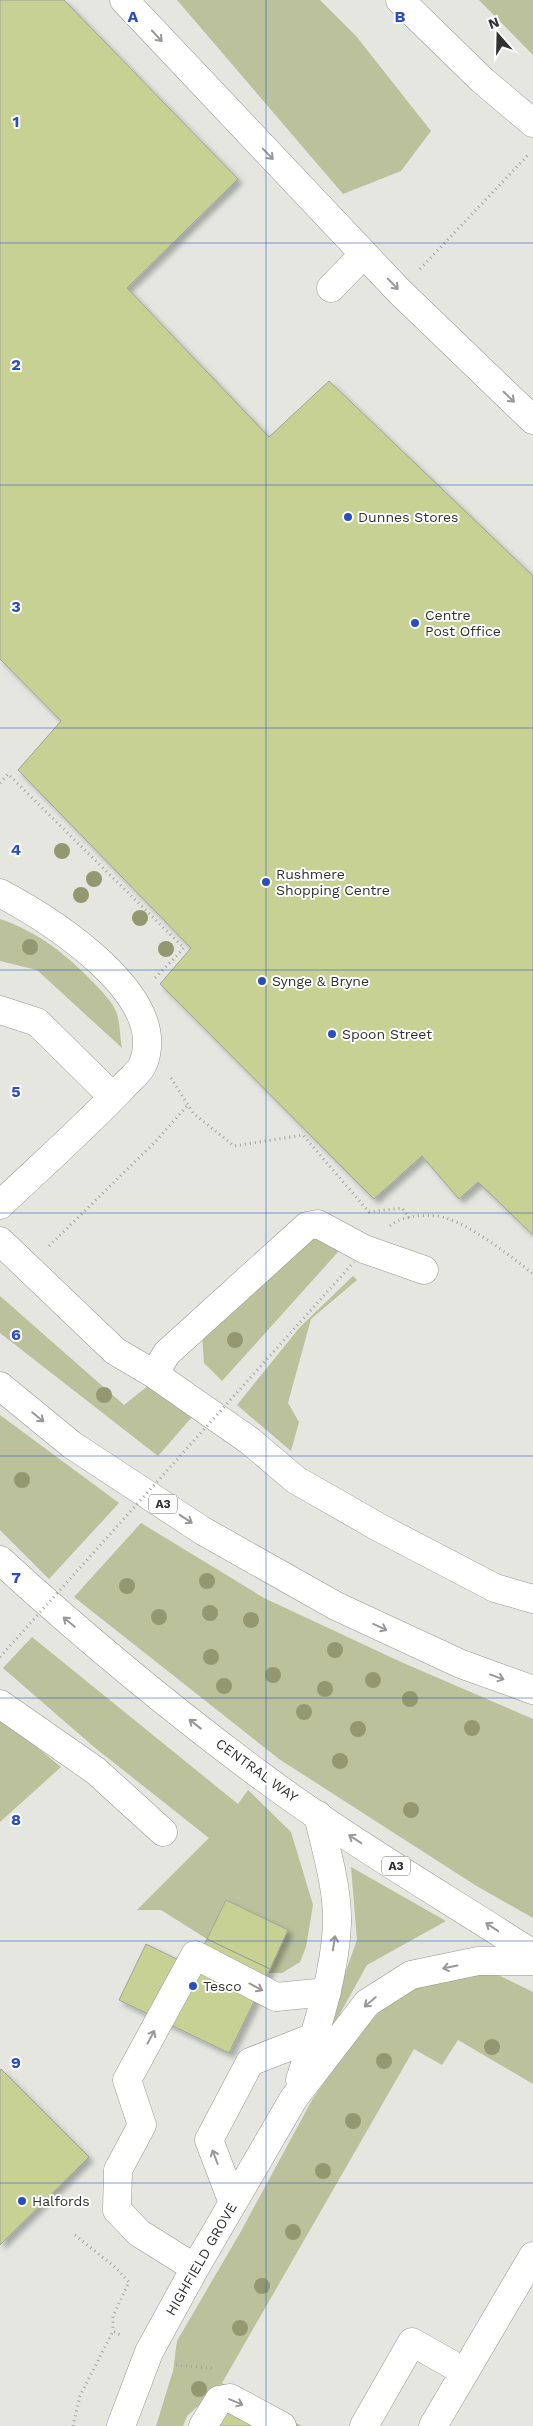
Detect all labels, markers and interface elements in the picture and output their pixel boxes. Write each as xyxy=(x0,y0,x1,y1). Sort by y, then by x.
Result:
text: A xyxy=(128,7,139,26)
text: B xyxy=(395,7,406,26)
north arrow xyxy=(473,10,523,60)
text: N xyxy=(486,13,501,32)
one-way arrow xyxy=(151,29,162,42)
text: 1 xyxy=(13,112,19,131)
one-way arrow xyxy=(262,148,274,160)
one-way arrow xyxy=(387,278,399,290)
text: 2 xyxy=(11,355,21,374)
one-way arrow xyxy=(503,391,516,403)
place label: Dunnes Stores xyxy=(358,509,458,525)
marker: Dunnes Stores xyxy=(342,511,354,523)
text: 3 xyxy=(11,597,21,616)
place label: Centre Post Office xyxy=(425,607,501,639)
marker: Centre Post Office xyxy=(409,617,421,629)
text: 4 xyxy=(11,840,21,859)
place label: Rushmere Shopping Centre xyxy=(276,866,390,898)
marker: Rushmere Shopping Centre xyxy=(260,876,272,888)
place label: Synge & Bryne xyxy=(272,973,369,989)
marker: Synge & Bryne xyxy=(256,975,268,987)
place label: Spoon Street xyxy=(342,1026,432,1042)
marker: Spoon Street xyxy=(326,1028,338,1040)
text: 5 xyxy=(11,1082,21,1101)
text: 6 xyxy=(11,1325,21,1344)
one-way arrow xyxy=(31,1411,44,1422)
road number: A3 xyxy=(149,1495,177,1514)
one-way arrow xyxy=(178,1515,192,1525)
text: 7 xyxy=(11,1568,21,1587)
one-way arrow xyxy=(62,1616,75,1627)
one-way arrow xyxy=(372,1622,387,1632)
one-way arrow xyxy=(489,1673,504,1682)
one-way arrow xyxy=(188,1719,202,1729)
street label: CENTRAL WAY xyxy=(213,1735,301,1805)
text: 8 xyxy=(11,1810,21,1829)
one-way arrow xyxy=(349,1834,363,1844)
road number: A3 xyxy=(382,1856,410,1875)
one-way arrow xyxy=(485,1922,499,1933)
one-way arrow xyxy=(329,1936,339,1952)
one-way arrow xyxy=(442,1963,458,1972)
place label: Tesco xyxy=(203,1978,242,1994)
marker: Tesco xyxy=(187,1980,199,1992)
one-way arrow xyxy=(249,1982,264,1992)
one-way arrow xyxy=(364,1997,377,2008)
one-way arrow xyxy=(146,2030,156,2045)
text: 9 xyxy=(11,2053,21,2072)
one-way arrow xyxy=(210,2150,219,2165)
place label: Halfords xyxy=(32,2193,90,2209)
marker: Halfords xyxy=(16,2195,28,2207)
street label: HIGHFIELD GROVE xyxy=(162,2200,240,2318)
one-way arrow xyxy=(228,2398,243,2407)

